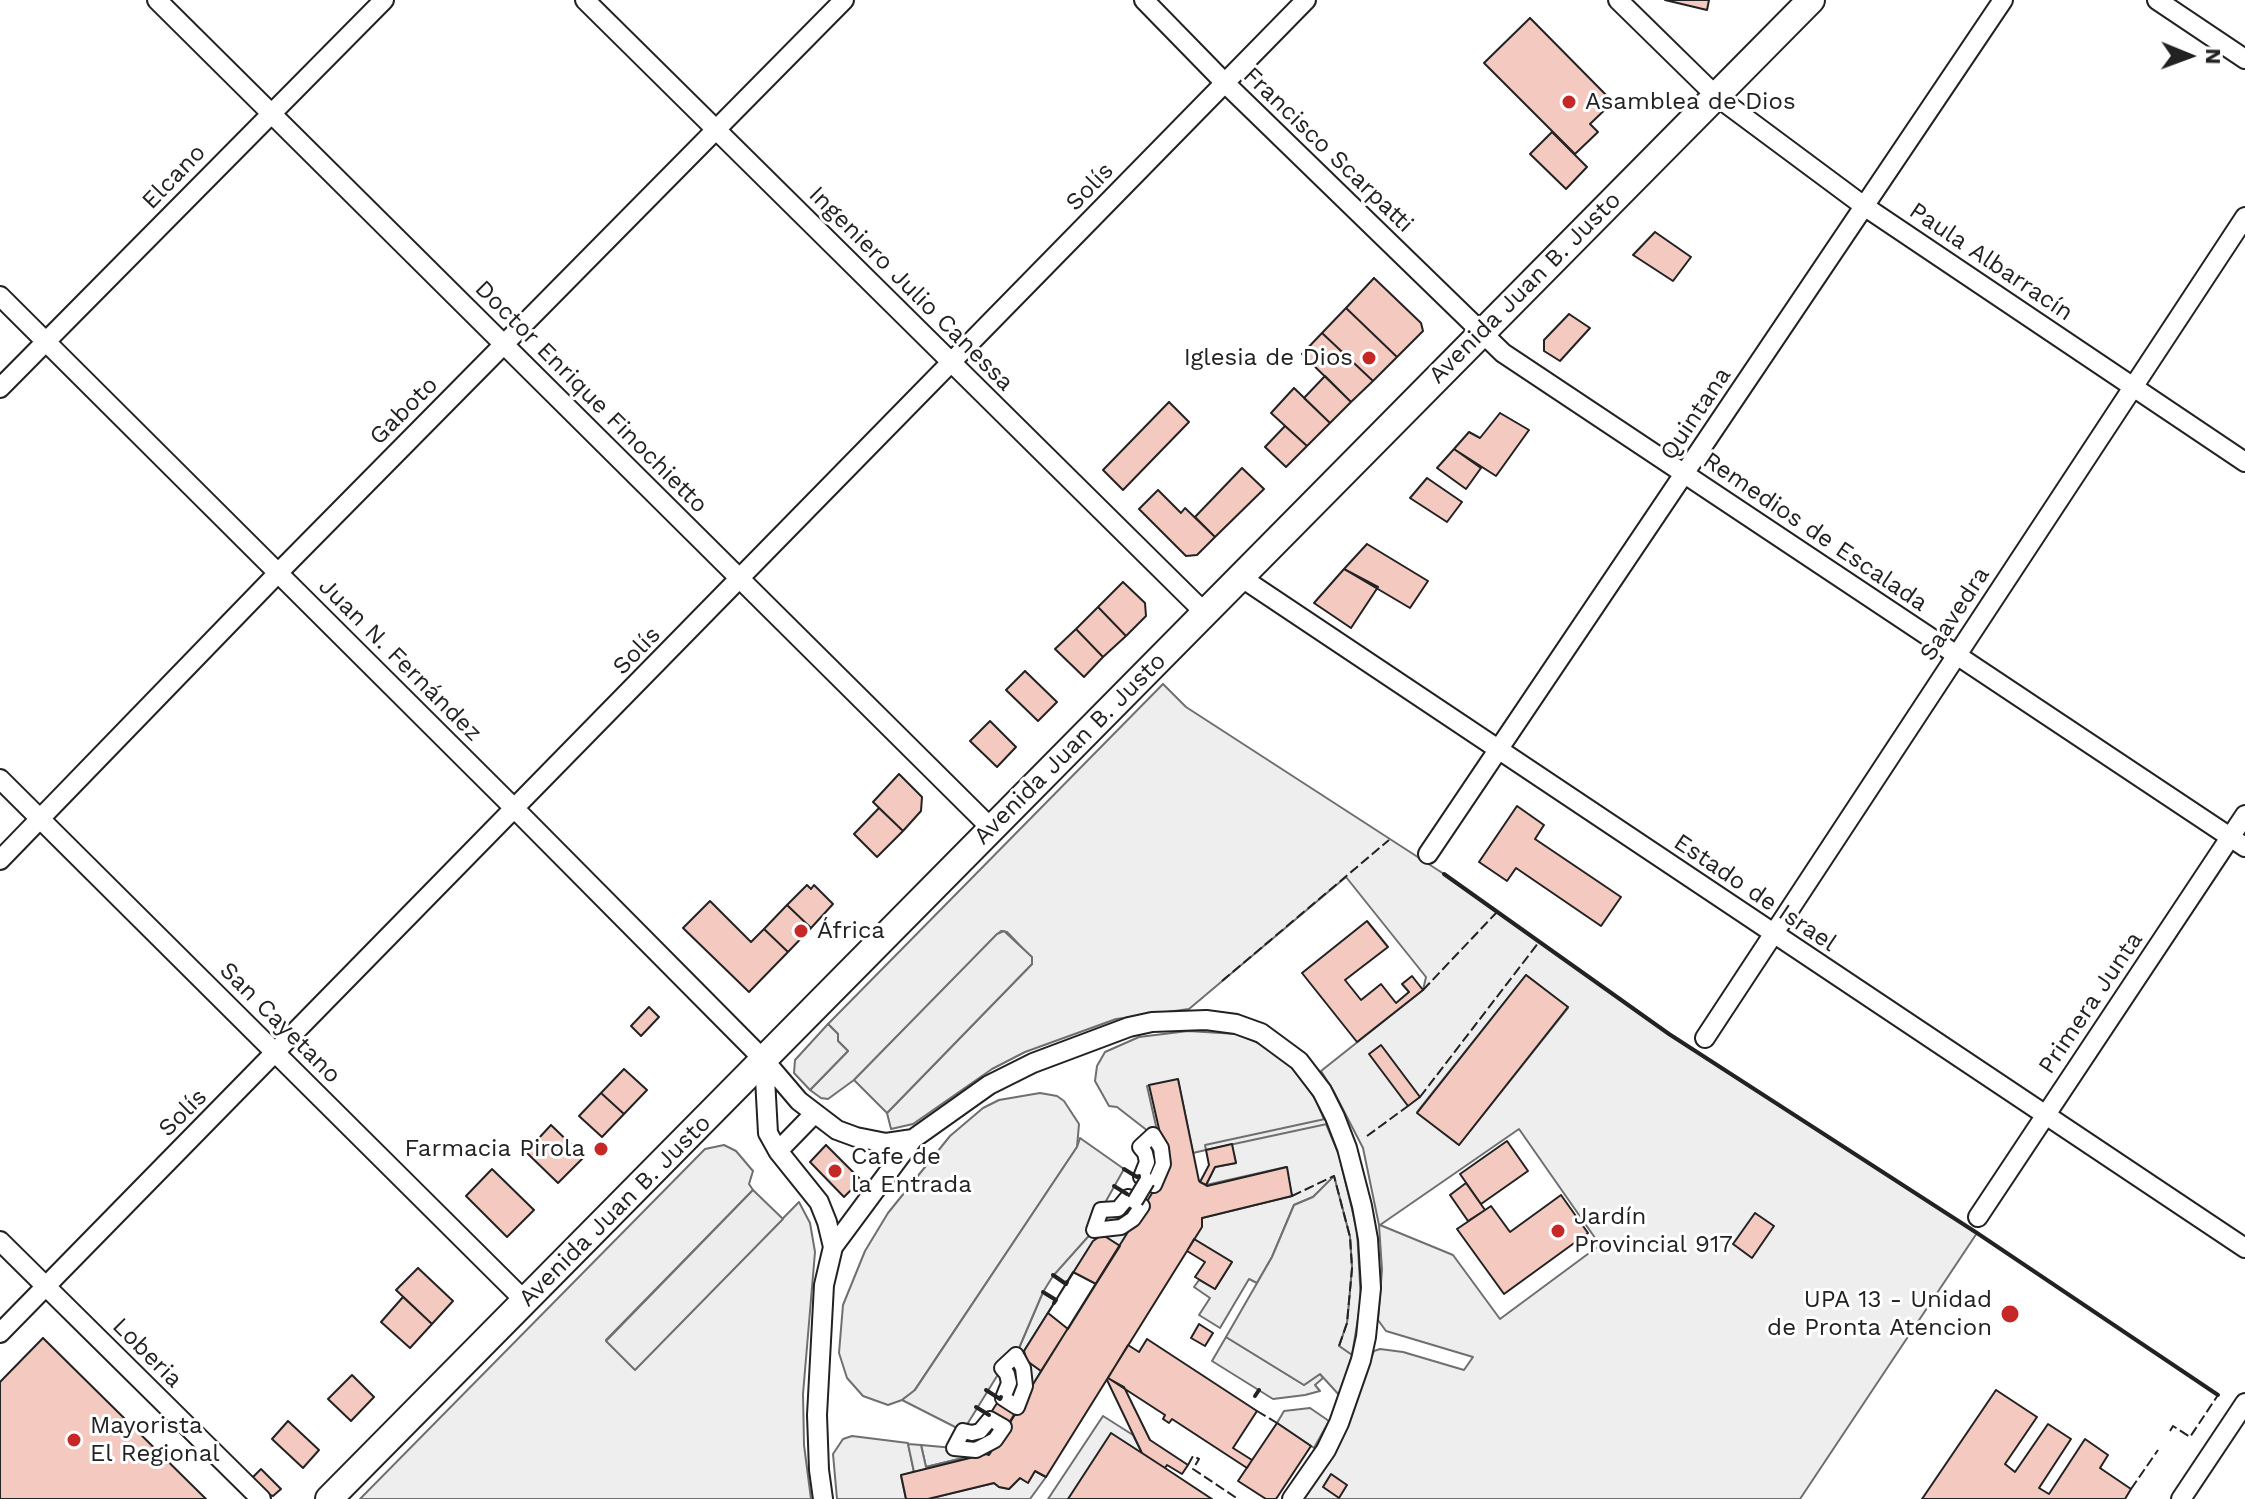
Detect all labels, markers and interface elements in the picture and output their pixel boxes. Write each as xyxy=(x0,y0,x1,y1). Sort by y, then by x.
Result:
north arrow xyxy=(2149,16,2229,96)
text: N xyxy=(2201,48,2226,65)
street label: Francisco Scarpatti xyxy=(1237,61,1419,239)
place label: Asamblea de Dios xyxy=(1585,88,1796,116)
marker: Asamblea de Dios xyxy=(1560,93,1578,111)
street label: Elcano xyxy=(136,139,212,215)
street label: Solís xyxy=(1060,157,1120,217)
street label: Ingeniero Julio Canessa xyxy=(803,181,1019,397)
street label: Avenida Juan B. Justo xyxy=(1423,186,1627,390)
street label: Paula Albarracín xyxy=(1904,197,2078,327)
street label: Doctor Enrique Finochietto xyxy=(469,275,713,519)
place label: Iglesia de Dios xyxy=(1184,344,1353,372)
marker: Iglesia de Dios xyxy=(1360,349,1378,367)
street label: Quintana xyxy=(1654,362,1738,466)
street label: Gaboto xyxy=(364,371,444,451)
street label: Remedios de Escalada xyxy=(1697,446,1933,618)
street label: Saavedra xyxy=(1914,562,1996,666)
street label: Juan N. Fernández xyxy=(312,572,488,748)
street label: Solís xyxy=(607,621,667,681)
street label: Avenida Juan B. Justo xyxy=(968,647,1172,851)
street label: Estado de Israel xyxy=(1668,828,1842,958)
place label: África xyxy=(817,917,885,945)
marker: África xyxy=(792,922,810,940)
street label: Primera Junta xyxy=(2033,926,2149,1080)
street label: San Cayetano xyxy=(213,956,347,1090)
street label: Solís xyxy=(153,1083,213,1143)
street label: Avenida Juan B. Justo xyxy=(513,1109,717,1313)
place label: Farmacia Pirola xyxy=(404,1135,585,1163)
marker: Farmacia Pirola xyxy=(592,1140,610,1158)
place label: Cafe de la Entrada xyxy=(851,1143,972,1199)
marker: Cafe de la Entrada xyxy=(826,1162,844,1180)
place label: Jardín Provincial 917 xyxy=(1574,1203,1733,1259)
marker: Jardín Provincial 917 xyxy=(1549,1222,1567,1240)
place label: UPA 13 - Unidad de Pronta Atencion xyxy=(1767,1286,1992,1342)
marker: UPA 13 - Unidad de Pronta Atencion xyxy=(1999,1303,2021,1325)
street label: Loberia xyxy=(106,1312,188,1394)
place label: Mayorista El Regional xyxy=(90,1412,220,1468)
marker: Mayorista El Regional xyxy=(65,1431,83,1449)

